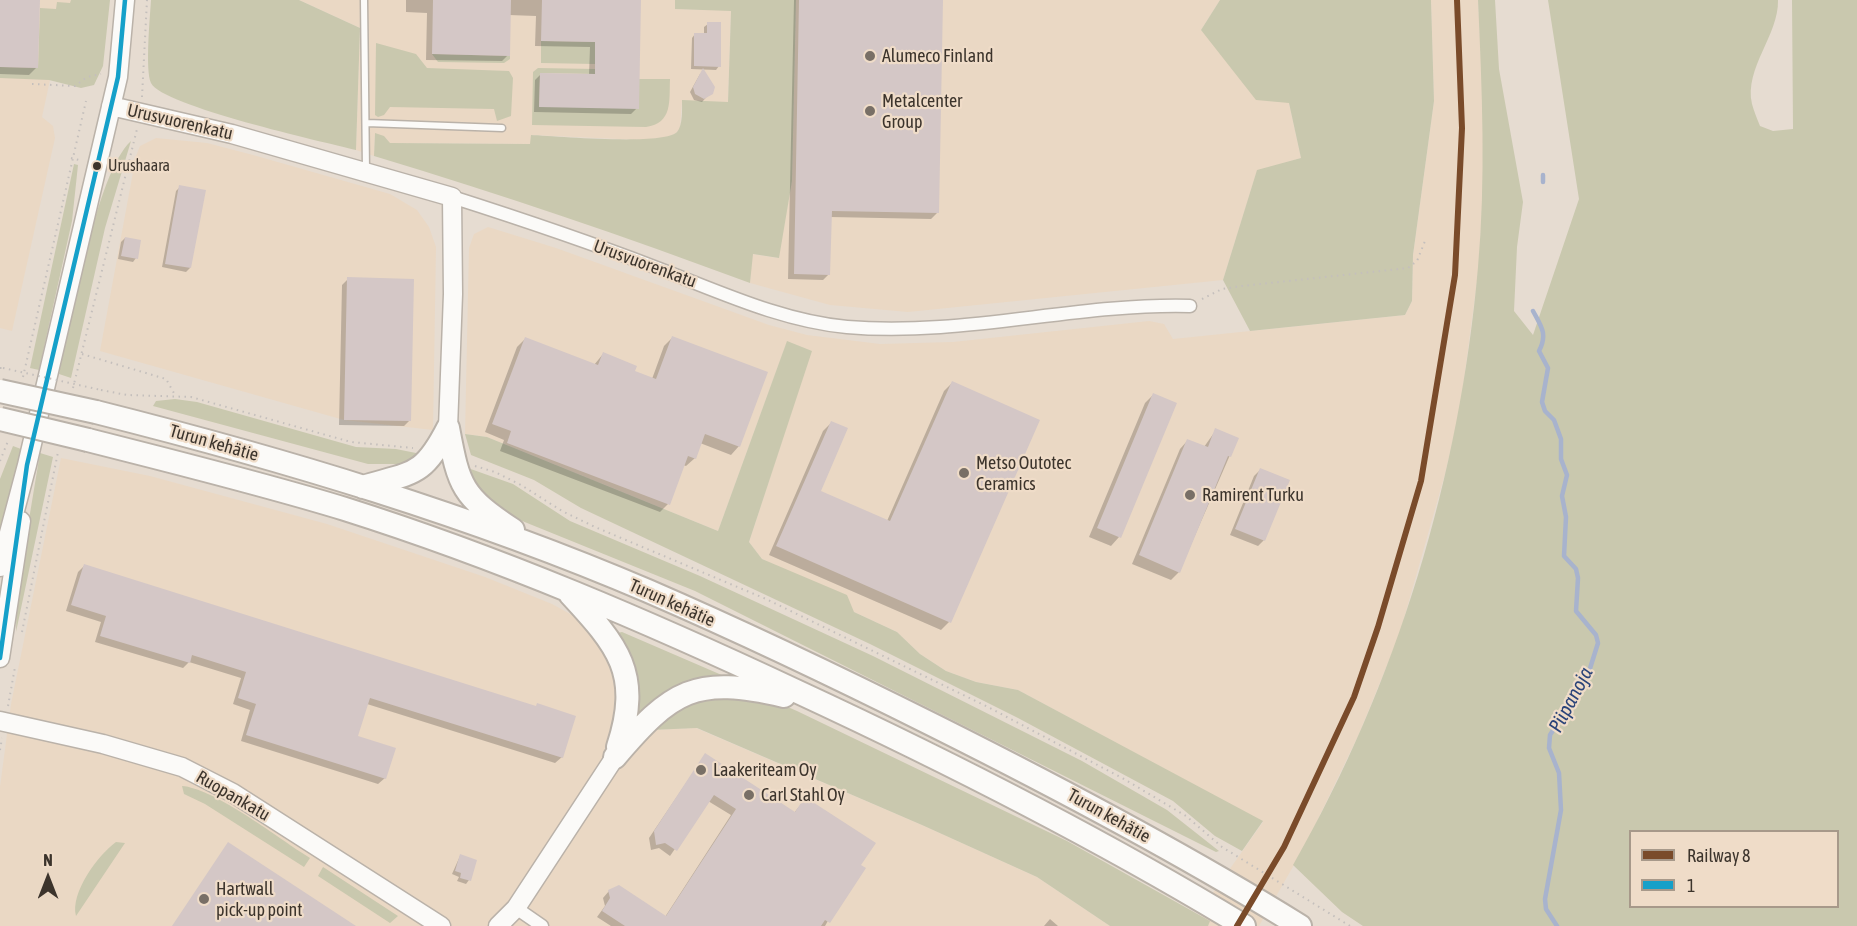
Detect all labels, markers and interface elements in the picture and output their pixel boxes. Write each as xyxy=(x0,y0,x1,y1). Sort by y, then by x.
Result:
place label: Alumeco Finland xyxy=(882,45,993,67)
marker: Alumeco Finland xyxy=(863,49,877,63)
place label: Metalcenter Group xyxy=(882,90,962,132)
street label: Urusvuorenkatu xyxy=(125,99,235,145)
marker: Metalcenter Group xyxy=(863,104,877,118)
place label: Urushaara xyxy=(108,156,170,176)
marker: Urushaara xyxy=(91,160,103,172)
street label: Urusvuorenkatu xyxy=(591,235,699,293)
street label: Turun kehätie xyxy=(167,420,261,466)
place label: Metso Outotec Ceramics xyxy=(976,452,1071,494)
marker: Metso Outotec Ceramics xyxy=(957,466,971,480)
place label: Ramirent Turku xyxy=(1202,484,1304,506)
marker: Ramirent Turku xyxy=(1183,488,1197,502)
street label: Turun kehätie xyxy=(626,575,718,631)
water label: Piipanoja xyxy=(1544,663,1598,737)
place label: Laakeriteam Oy xyxy=(713,759,817,781)
marker: Laakeriteam Oy xyxy=(694,763,708,777)
street label: Ruopankatu xyxy=(192,766,274,826)
place label: Carl Stahl Oy xyxy=(761,784,845,806)
street label: Turun kehätie xyxy=(1064,784,1154,848)
marker: Carl Stahl Oy xyxy=(742,788,756,802)
legend xyxy=(1629,830,1839,908)
text: Railway 8 xyxy=(1687,845,1750,866)
north arrow xyxy=(18,848,78,908)
text: N xyxy=(43,851,53,869)
text: 1 xyxy=(1687,875,1695,896)
place label: Hartwall pick-up point xyxy=(216,878,302,920)
marker: Hartwall pick-up point xyxy=(197,892,211,906)

